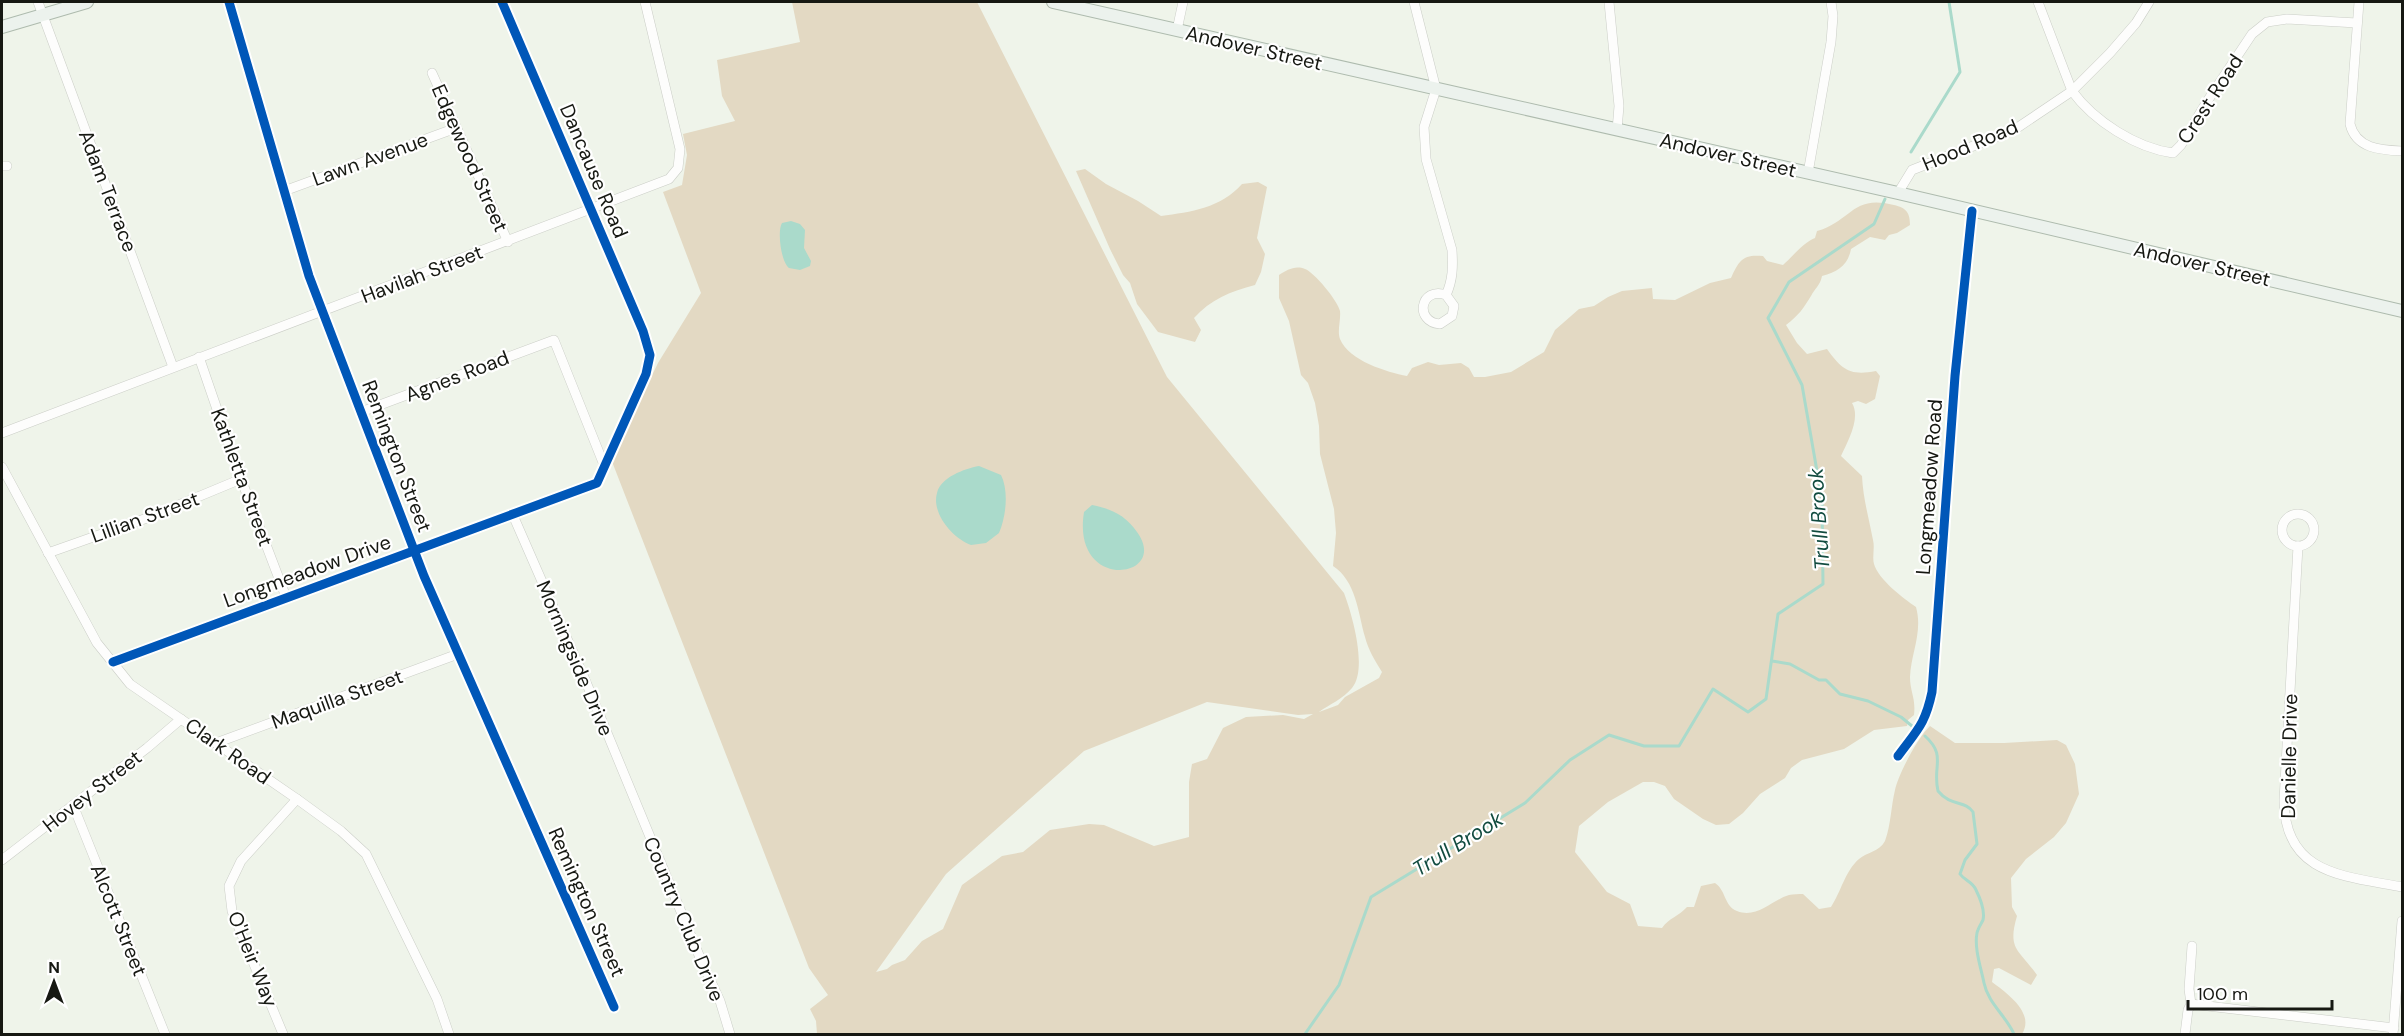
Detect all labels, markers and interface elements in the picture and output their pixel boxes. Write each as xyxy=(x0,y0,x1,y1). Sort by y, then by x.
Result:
street label: Andover Street xyxy=(1183,20,1325,76)
street label: Crest Road xyxy=(2171,49,2249,149)
street label: Edgewood Street xyxy=(426,80,514,236)
street label: Dancause Road xyxy=(554,100,634,242)
street label: Hood Road xyxy=(1918,113,2022,177)
street label: Adam Terrace xyxy=(73,126,143,256)
street label: Lawn Avenue xyxy=(309,126,431,192)
street label: Andover Street xyxy=(1657,127,1799,183)
street label: Andover Street xyxy=(2131,236,2273,292)
street label: Havilah Street xyxy=(357,239,487,309)
street label: Agnes Road xyxy=(401,344,513,408)
street label: Remington Street xyxy=(356,376,438,536)
street label: Longmeadow Road xyxy=(1910,398,1948,576)
street label: Kathletta Street xyxy=(205,404,279,550)
water label: Trull Brook xyxy=(1801,467,1837,571)
street label: Lillian Street xyxy=(87,485,203,549)
street label: Longmeadow Drive xyxy=(220,529,394,613)
street label: Morningside Drive xyxy=(531,576,619,740)
street label: Maquilla Street xyxy=(268,663,407,735)
street label: Danielle Drive xyxy=(2275,693,2303,819)
street label: Clark Road xyxy=(180,712,276,790)
street label: Hovey Street xyxy=(37,744,147,838)
water label: Trull Brook xyxy=(1407,805,1509,883)
street label: Remington Street xyxy=(542,823,632,981)
street label: Country Club Drive xyxy=(638,833,730,1005)
street label: Alcott Street xyxy=(85,860,153,980)
street label: O'Heir Way xyxy=(222,907,284,1011)
north arrow xyxy=(24,952,84,1012)
text: N xyxy=(48,957,60,978)
scale bar xyxy=(2188,973,2332,1011)
text: 100 m xyxy=(2197,982,2248,1006)

